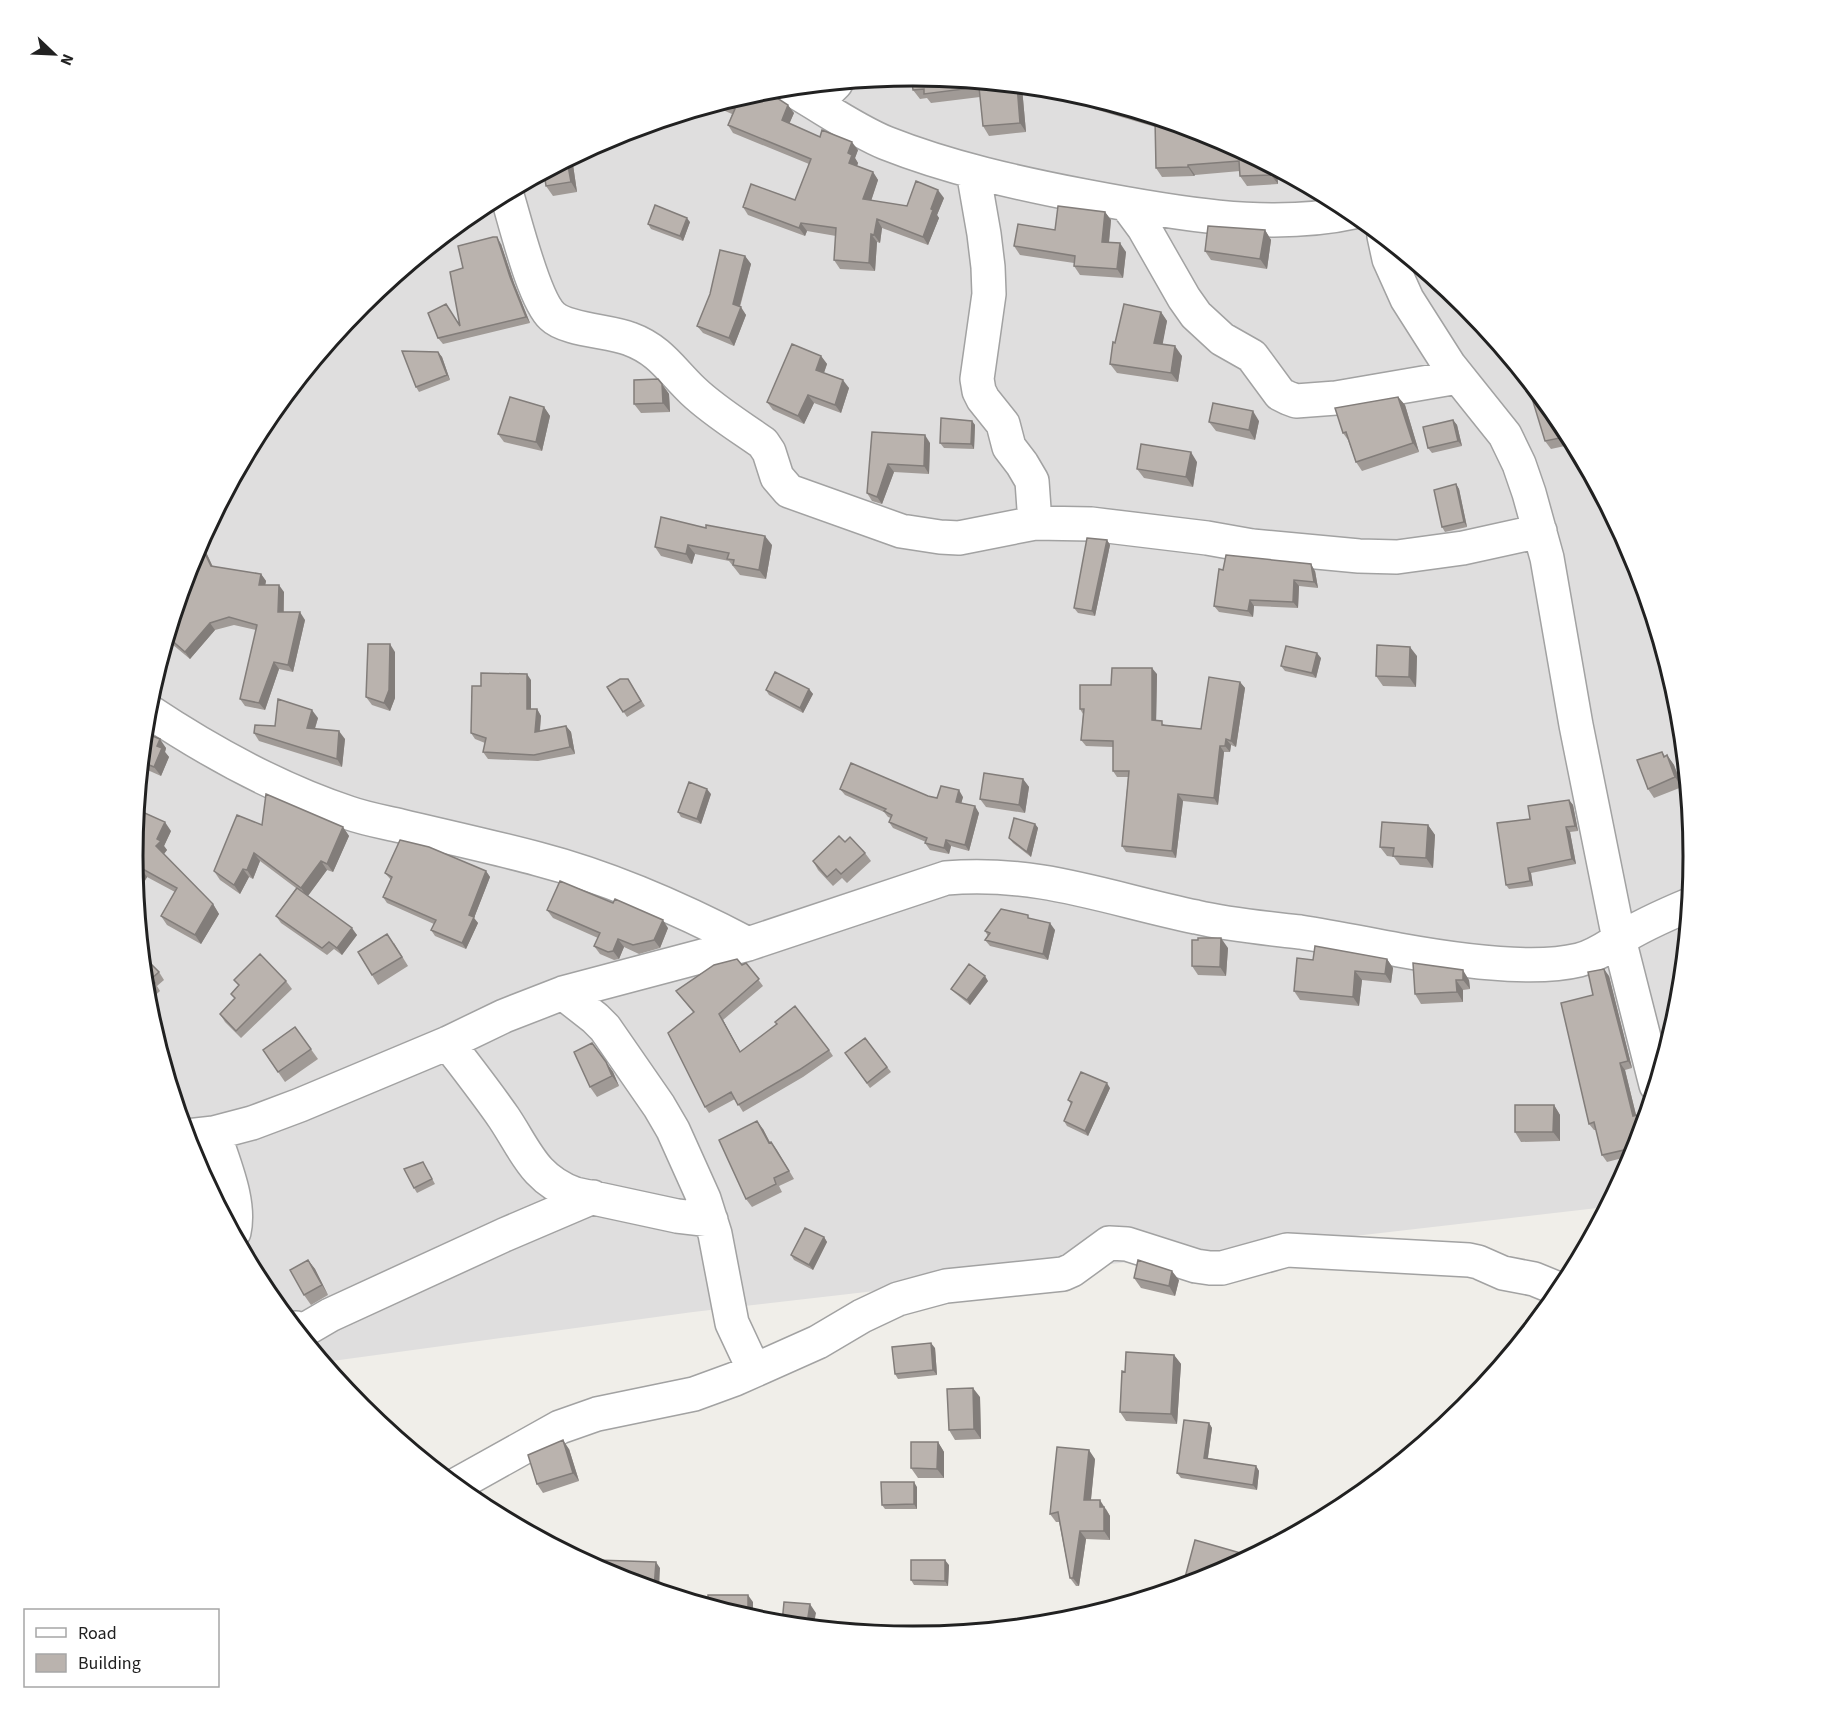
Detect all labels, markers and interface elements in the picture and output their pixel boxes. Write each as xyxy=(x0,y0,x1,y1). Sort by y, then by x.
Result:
north arrow xyxy=(24,24,84,84)
text: N xyxy=(55,50,79,69)
legend xyxy=(24,1609,219,1687)
text: Road xyxy=(78,1621,117,1646)
text: Building xyxy=(78,1651,141,1676)

